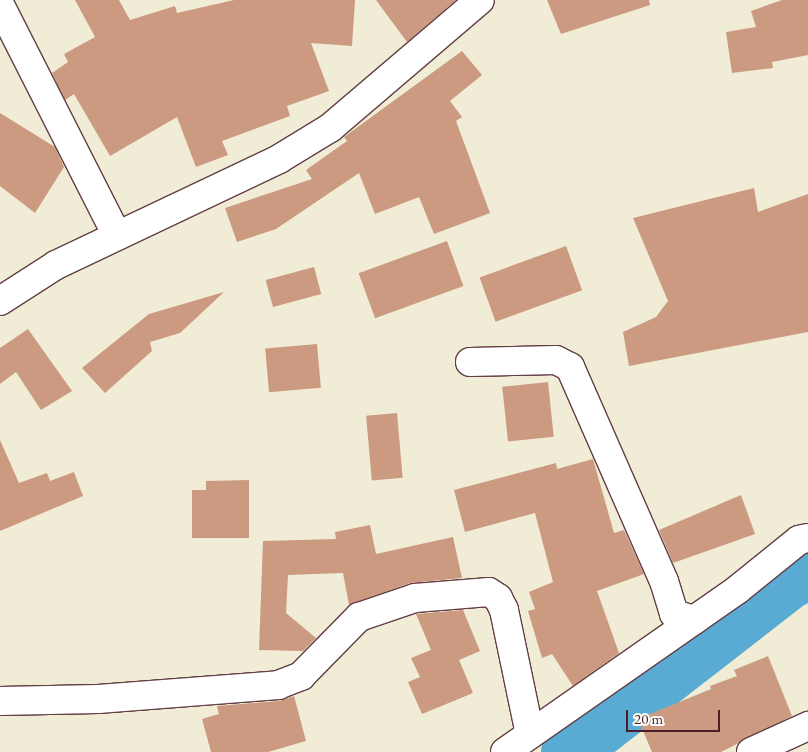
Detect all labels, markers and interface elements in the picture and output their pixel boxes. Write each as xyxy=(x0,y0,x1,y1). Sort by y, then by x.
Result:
scale bar xyxy=(628,700,722,732)
text: 20 m xyxy=(634,709,663,728)

